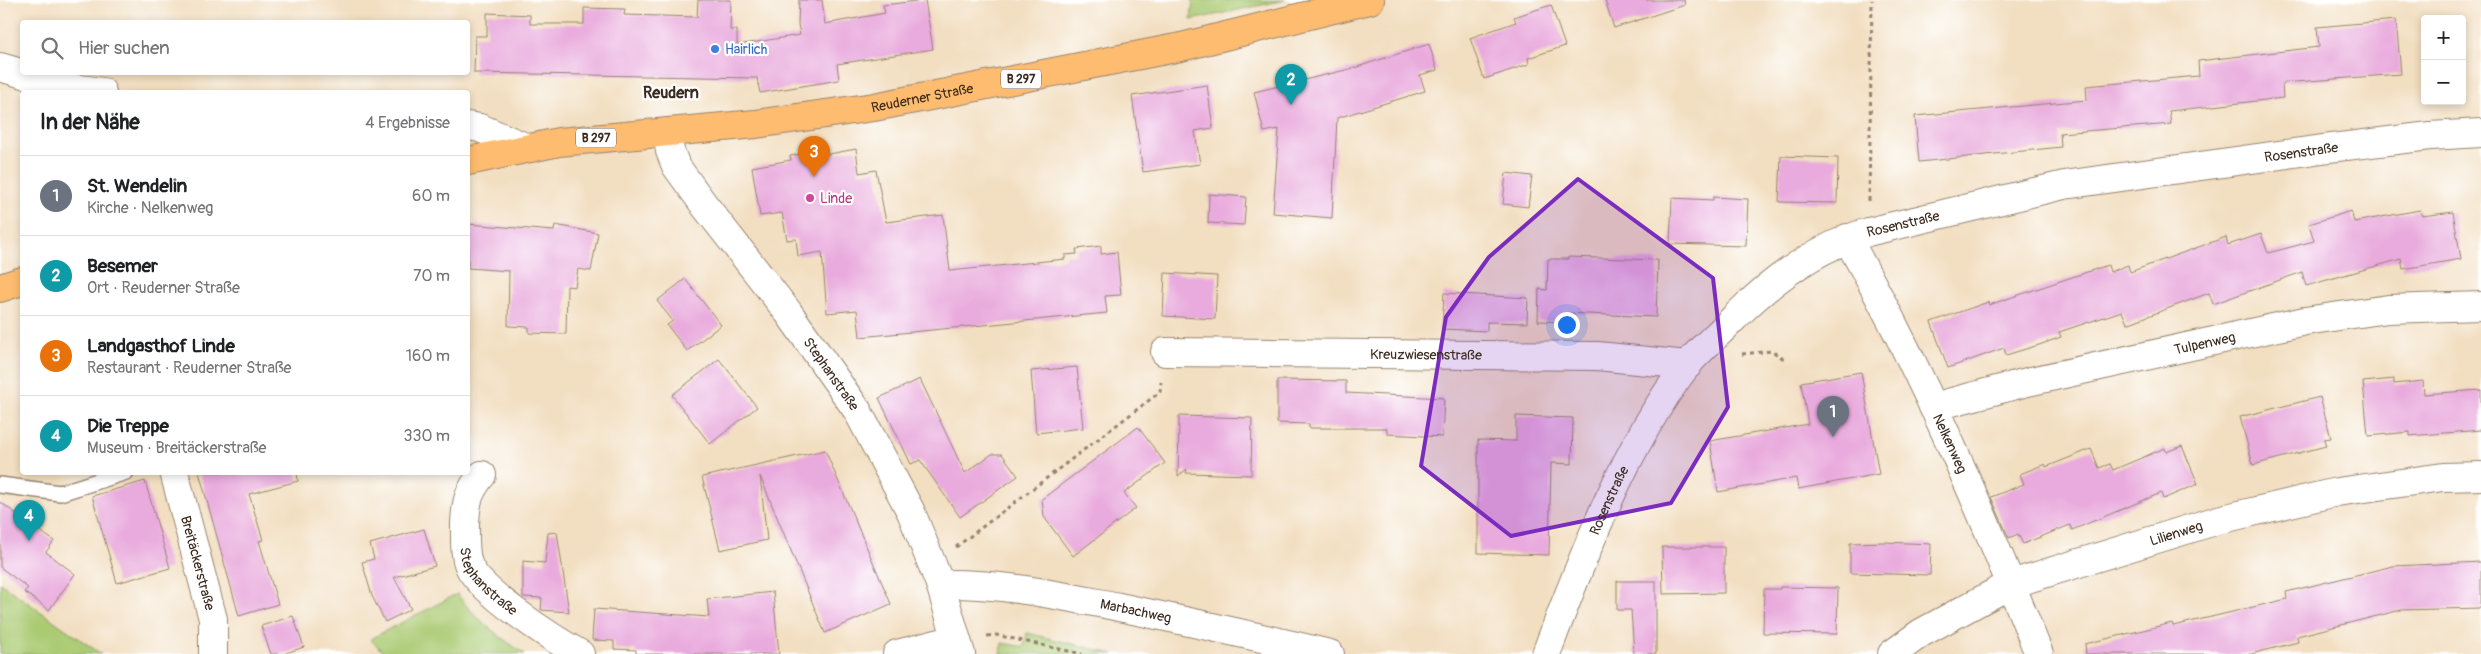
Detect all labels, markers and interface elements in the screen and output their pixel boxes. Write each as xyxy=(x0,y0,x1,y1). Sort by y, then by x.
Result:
map controls xyxy=(2421,15,2466,105)
button: + xyxy=(2421,15,2466,60)
search box xyxy=(20,20,470,75)
icon: search xyxy=(38,34,66,62)
text: Hier suchen xyxy=(78,36,170,60)
place label: Hairlich xyxy=(725,41,767,58)
marker: Hairlich xyxy=(709,43,721,55)
button: − xyxy=(2421,60,2466,105)
pin: 2 xyxy=(1275,64,1307,105)
road number: B 297 xyxy=(1001,70,1041,88)
street label: Reuderner Straße xyxy=(870,80,975,116)
district label: Reudern xyxy=(643,83,699,103)
text: In der Nähe xyxy=(40,109,140,136)
text: 4 Ergebnisse xyxy=(365,113,450,133)
road number: B 297 xyxy=(576,128,616,148)
pin: 3 xyxy=(798,136,830,177)
street label: Rosenstraße xyxy=(2263,139,2339,166)
text: St. Wendelin xyxy=(87,174,187,198)
text: 1 xyxy=(53,186,59,206)
text: 60 m xyxy=(412,186,450,206)
place label: Linde xyxy=(820,190,852,207)
marker: Linde xyxy=(804,192,816,204)
text: Kirche · Nelkenweg xyxy=(87,198,213,218)
street label: Rosenstraße xyxy=(1865,207,1941,241)
text: Besemer xyxy=(87,254,158,278)
text: 2 xyxy=(52,266,60,286)
text: 70 m xyxy=(413,266,450,286)
text: Ort · Reuderner Straße xyxy=(87,278,240,298)
your location xyxy=(1554,312,1580,338)
street label: Tulpenweg xyxy=(2172,329,2237,359)
text: Landgasthof Linde xyxy=(87,334,235,358)
street label: Stephanstraße xyxy=(799,334,863,414)
text: 3 xyxy=(52,346,60,366)
text: 160 m xyxy=(406,346,450,366)
street label: Kreuzwiesenstraße xyxy=(1370,346,1482,364)
text: Restaurant · Reuderner Straße xyxy=(87,358,292,378)
pin: 1 xyxy=(1817,396,1849,437)
street label: Nelkenweg xyxy=(1929,411,1971,476)
text: Die Treppe xyxy=(87,414,169,438)
text: 4 xyxy=(51,426,61,446)
text: 330 m xyxy=(404,426,450,446)
text: Museum · Breitäckerstraße xyxy=(87,438,267,458)
street label: Rosenstraße xyxy=(1586,463,1633,538)
pin: 4 xyxy=(13,500,45,541)
street label: Breitäckerstraße xyxy=(177,514,218,612)
street label: Lilienweg xyxy=(2148,517,2205,550)
street label: Stephanstraße xyxy=(456,546,521,619)
street label: Marbachweg xyxy=(1099,596,1173,627)

